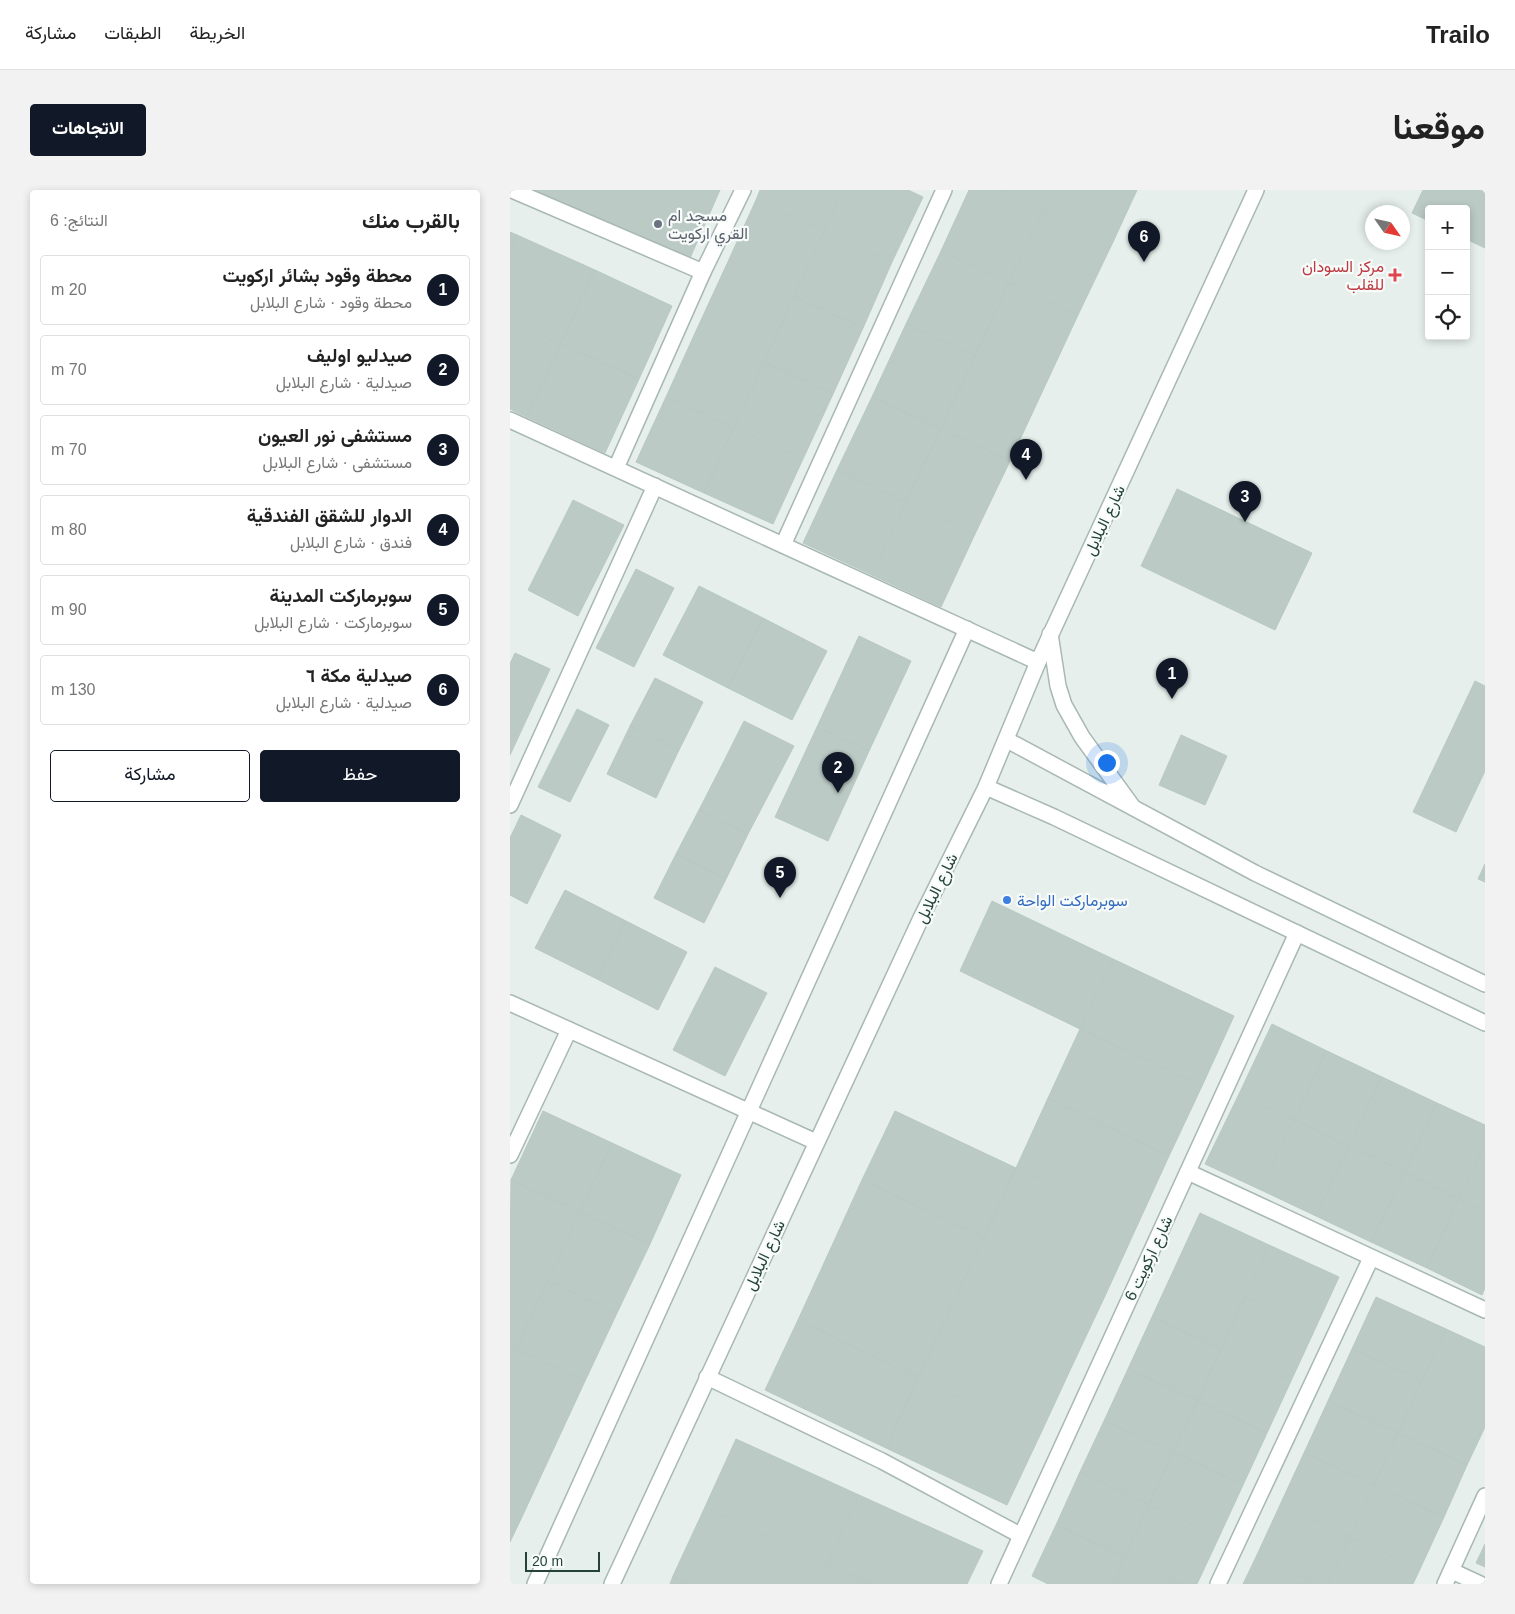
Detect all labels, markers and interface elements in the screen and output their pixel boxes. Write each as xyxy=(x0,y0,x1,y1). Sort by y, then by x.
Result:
text: Trailo xyxy=(1426,21,1490,48)
text: مشاركة xyxy=(25,23,76,43)
text: الطبقات xyxy=(104,23,161,43)
text: الخريطة xyxy=(189,23,245,43)
button: الاتجاهات xyxy=(30,104,146,156)
text: موقعنا xyxy=(1392,107,1485,146)
north arrow xyxy=(1365,205,1410,250)
map controls xyxy=(1425,205,1470,340)
button: + xyxy=(1425,205,1470,250)
place label: مسجد ام القري اركويت xyxy=(668,207,748,247)
text: بالقرب منك xyxy=(362,209,460,232)
text: النتائج: 6 xyxy=(50,212,108,229)
marker: مسجد ام القري اركويت xyxy=(652,218,664,230)
pin: 6 xyxy=(1128,221,1160,262)
button: − xyxy=(1425,250,1470,295)
place label: مركز السودان للقلب xyxy=(1302,258,1384,294)
text: محطة وقود بشائر اركويت xyxy=(222,265,412,286)
marker: مركز السودان للقلب xyxy=(1388,268,1402,282)
text: 20 m xyxy=(51,281,87,298)
text: 1 xyxy=(439,281,447,298)
text: محطة وقود · شارع البلابل xyxy=(250,294,412,311)
button: locate xyxy=(1425,295,1470,340)
text: صيدليو اوليف xyxy=(307,345,412,366)
text: 70 m xyxy=(51,361,87,378)
text: 2 xyxy=(439,361,447,378)
text: صيدلية · شارع البلابل xyxy=(276,374,412,391)
text: مستشفى نور العيون xyxy=(258,425,412,446)
pin: 4 xyxy=(1010,439,1042,480)
text: 70 m xyxy=(51,441,87,458)
text: 3 xyxy=(439,441,447,458)
text: مستشفى · شارع البلابل xyxy=(263,454,412,471)
pin: 3 xyxy=(1229,481,1261,522)
street label: شارع البلابل xyxy=(1081,482,1131,559)
text: الدوار للشقق الفندقية xyxy=(247,505,412,526)
text: 80 m xyxy=(51,521,87,538)
text: 4 xyxy=(439,521,447,538)
text: فندق · شارع البلابل xyxy=(290,534,412,551)
text: سوبرماركت المدينة xyxy=(270,585,412,606)
text: 90 m xyxy=(51,601,87,618)
text: 5 xyxy=(439,601,447,618)
text: سوبرماركت · شارع البلابل xyxy=(254,614,412,631)
pin: 1 xyxy=(1156,658,1188,699)
text: صيدلية مكة ٦ xyxy=(306,665,412,686)
text: 130 m xyxy=(51,681,95,698)
text: 6 xyxy=(439,681,447,698)
text: صيدلية · شارع البلابل xyxy=(276,694,412,711)
button: مشاركة xyxy=(50,750,250,802)
button: حفظ xyxy=(260,750,460,802)
your location xyxy=(1094,750,1120,776)
pin: 2 xyxy=(822,752,854,793)
street label: شارع البلابل xyxy=(912,851,963,927)
pin: 5 xyxy=(764,857,796,898)
place label: سوبرماركت الواحة xyxy=(1017,892,1128,911)
marker: سوبرماركت الواحة xyxy=(1001,894,1013,906)
street label: شارع اركويت 6 xyxy=(1121,1213,1178,1305)
street label: شارع البلابل xyxy=(741,1217,791,1294)
scale bar xyxy=(525,1549,600,1572)
text: 20 m xyxy=(532,1553,563,1569)

